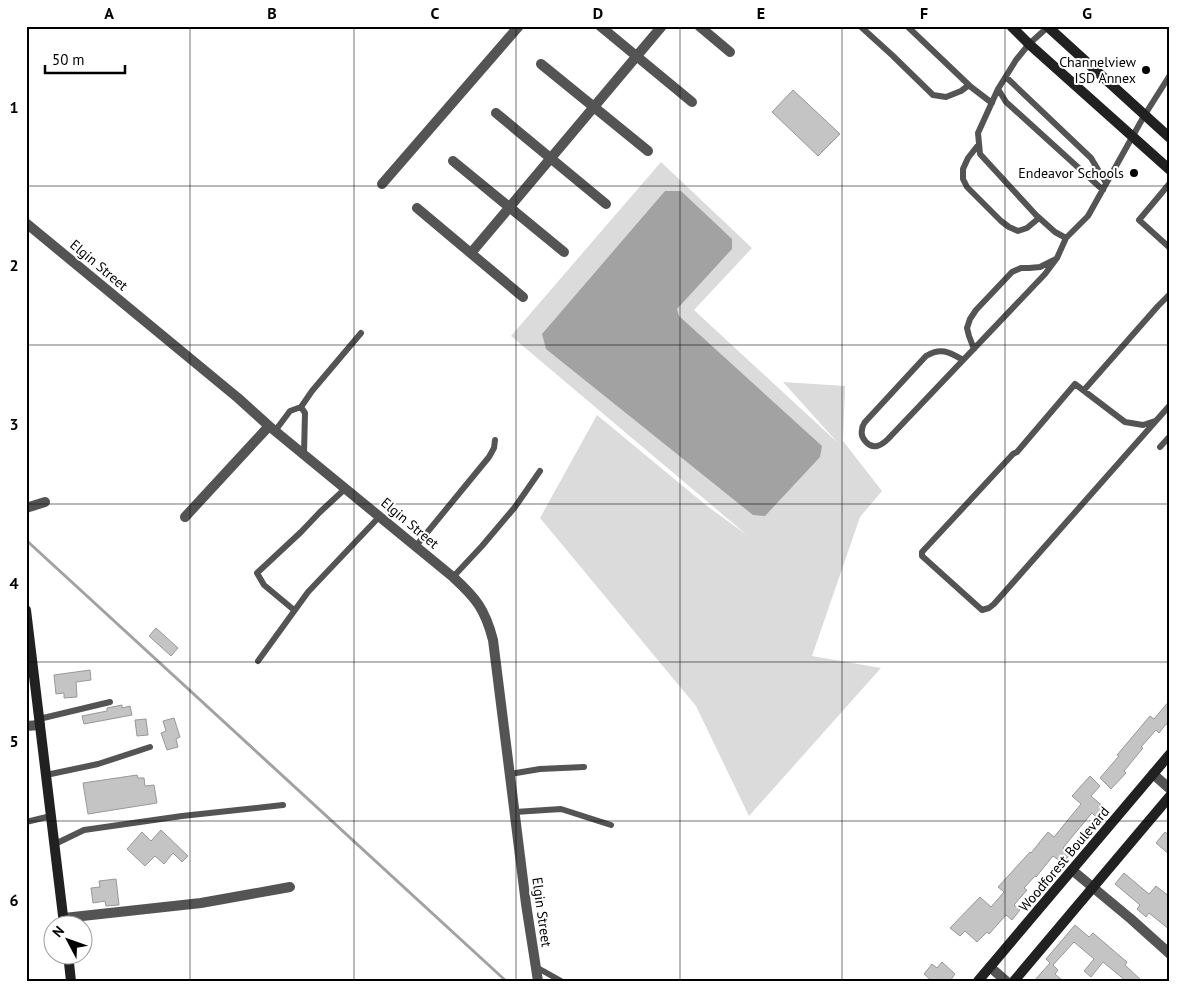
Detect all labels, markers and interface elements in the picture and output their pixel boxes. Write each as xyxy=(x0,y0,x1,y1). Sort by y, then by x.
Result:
text: A xyxy=(104,3,114,23)
text: B xyxy=(267,3,277,23)
text: C xyxy=(431,3,440,23)
text: D xyxy=(593,3,603,23)
text: E xyxy=(757,3,765,23)
text: F xyxy=(920,3,928,23)
text: G xyxy=(1082,3,1092,23)
scale bar xyxy=(45,42,125,74)
text: 50 m xyxy=(52,50,85,69)
place label: Channelview ISD Annex xyxy=(1059,53,1137,87)
marker: Channelview ISD Annex xyxy=(1140,64,1152,76)
text: 1 xyxy=(9,97,19,117)
place label: Endeavor Schools xyxy=(1018,164,1124,182)
marker: Endeavor Schools xyxy=(1128,167,1140,179)
street label: Elgin Street xyxy=(66,236,132,295)
text: 2 xyxy=(9,255,19,275)
text: 3 xyxy=(9,414,19,434)
street label: Elgin Street xyxy=(377,494,443,553)
text: 4 xyxy=(9,573,19,593)
text: 5 xyxy=(9,731,19,751)
street label: Woodforest Boulevard xyxy=(1015,803,1113,915)
street label: Elgin Street xyxy=(528,876,556,948)
text: 6 xyxy=(9,890,19,910)
north arrow xyxy=(42,914,92,964)
text: N xyxy=(48,922,68,941)

